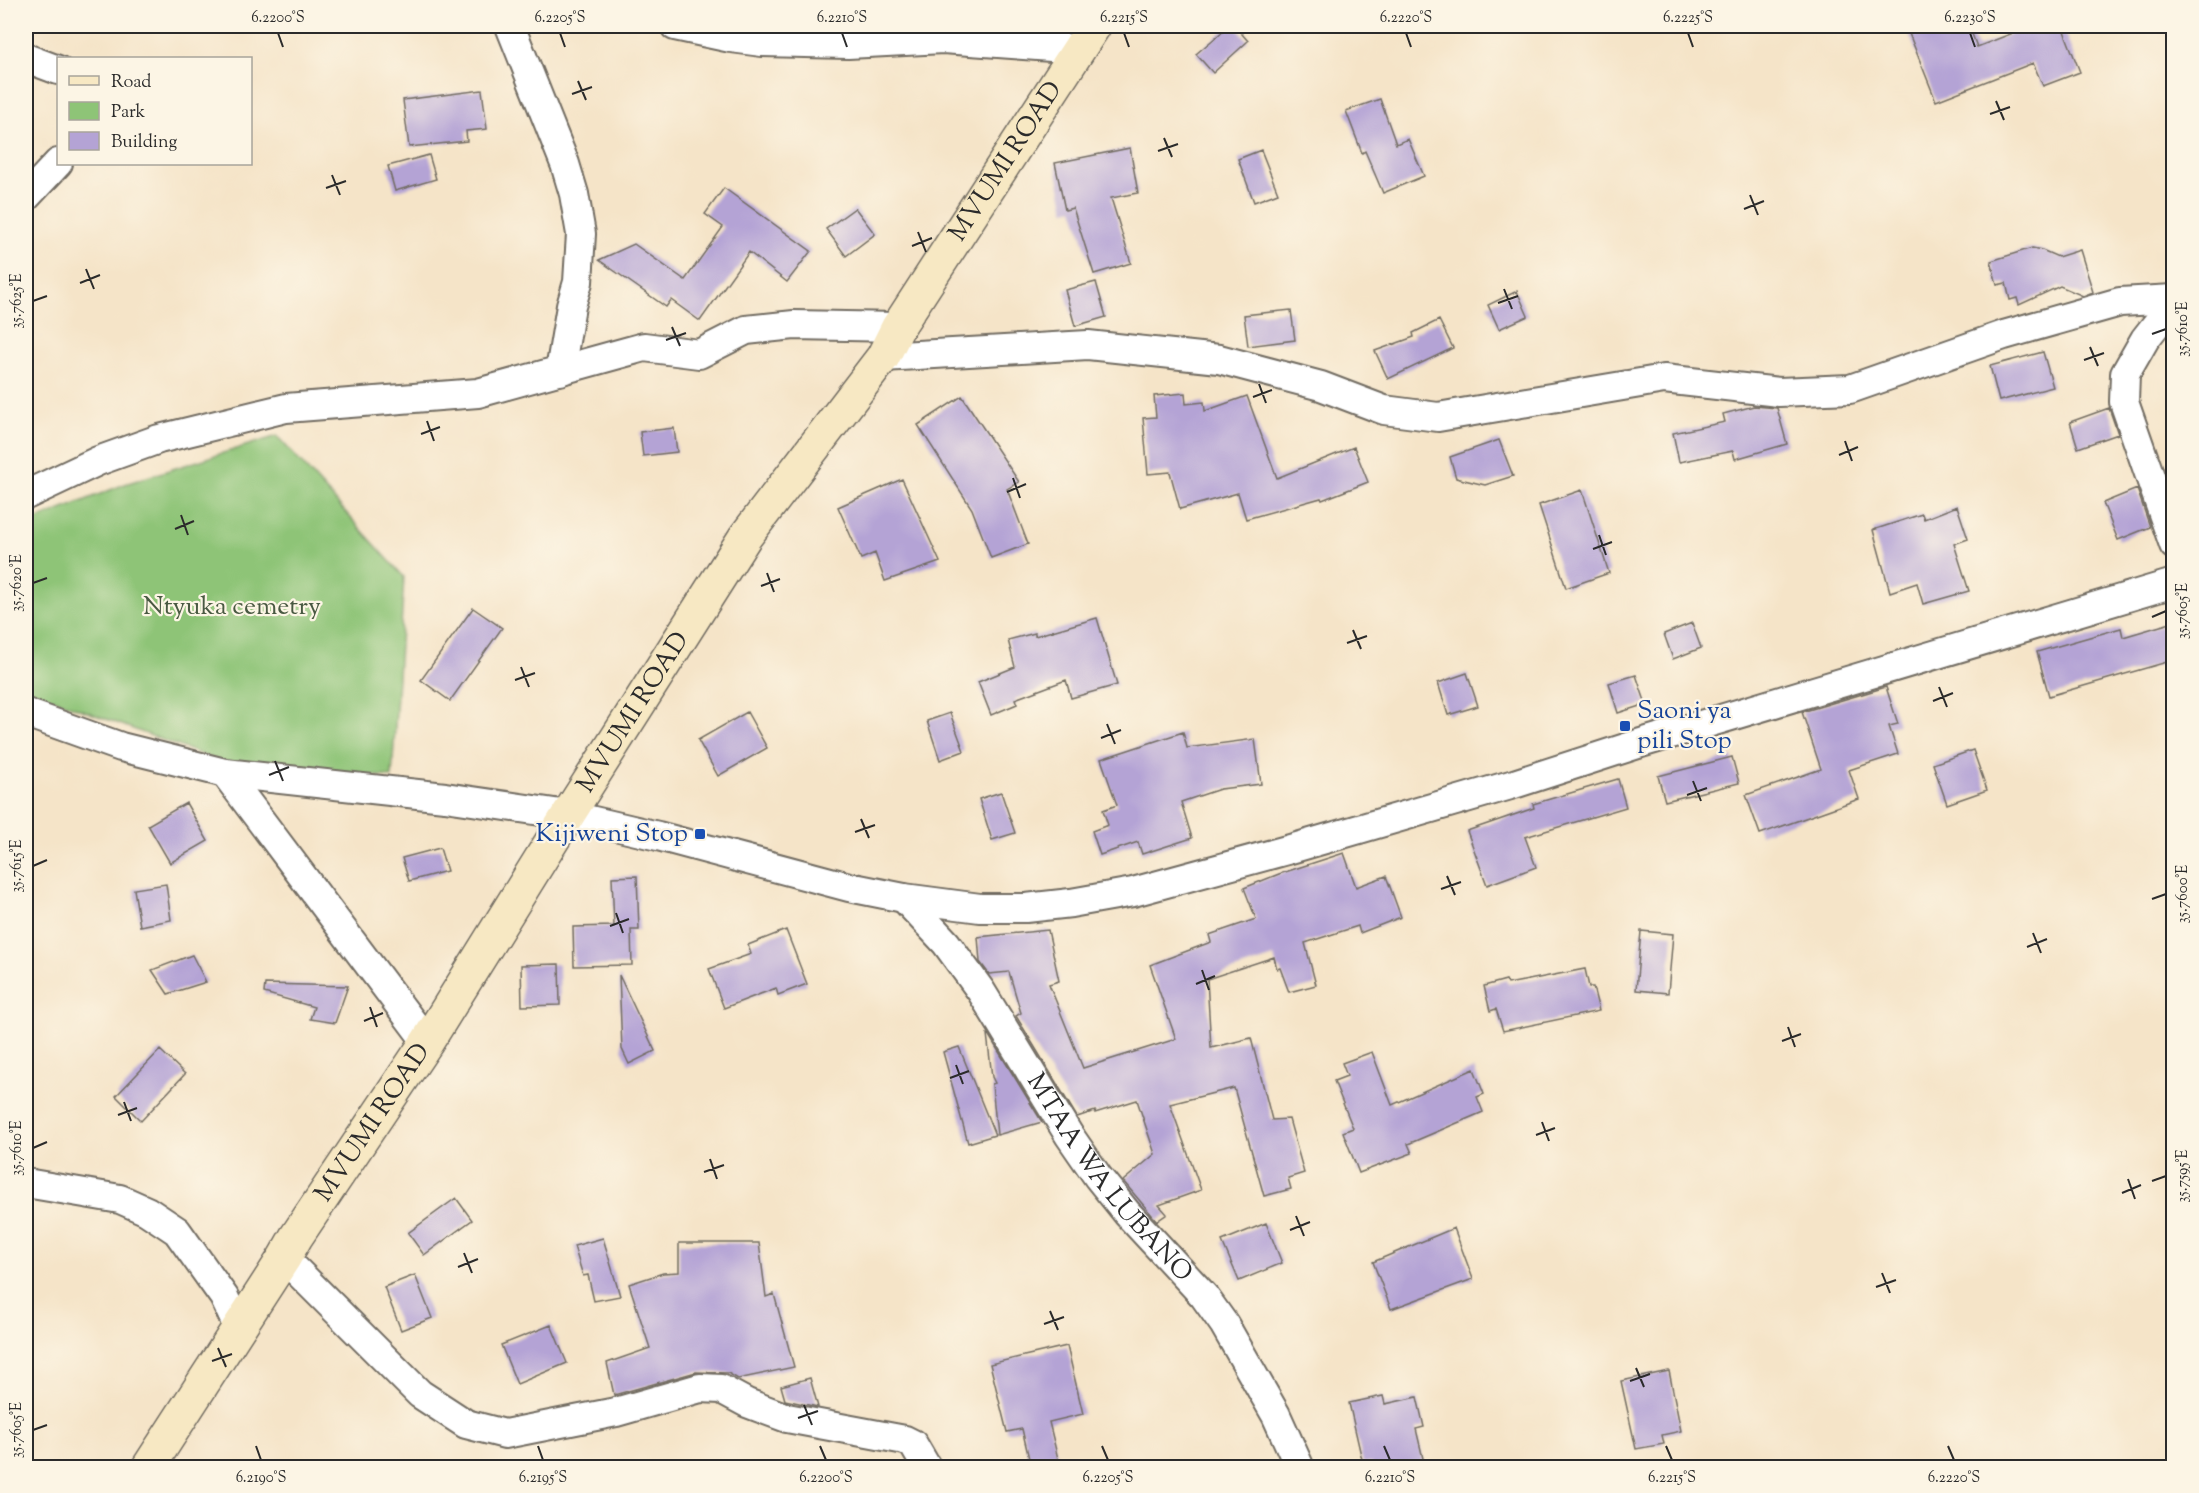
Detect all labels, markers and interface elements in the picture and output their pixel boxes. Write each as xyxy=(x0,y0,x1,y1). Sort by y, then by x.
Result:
text: 6.2200°S xyxy=(251,8,305,29)
text: 6.2205°S xyxy=(535,8,585,29)
text: 6.2210°S xyxy=(817,8,867,29)
text: 6.2215°S xyxy=(1100,8,1148,29)
text: 6.2220°S xyxy=(1380,8,1432,29)
text: 6.2225°S xyxy=(1663,8,1713,29)
text: 6.2230°S xyxy=(1944,8,1996,29)
legend xyxy=(57,57,252,165)
text: Road xyxy=(111,70,151,96)
street label: MVUMI ROAD xyxy=(940,74,1072,249)
text: Park xyxy=(111,100,146,126)
text: Building xyxy=(111,130,177,156)
text: 35.7625°E xyxy=(7,274,28,328)
text: 35.7610°E xyxy=(2173,301,2194,357)
text: 35.7620°E xyxy=(7,554,28,612)
text: 35.7605°E xyxy=(2173,583,2194,639)
park label: Ntyuka cemetry xyxy=(143,589,321,626)
street label: MVUMI ROAD xyxy=(568,625,698,800)
place label: Saoni ya pili Stop xyxy=(1637,693,1732,760)
marker: Saoni ya pili Stop xyxy=(1618,719,1632,733)
place label: Kijiweni Stop xyxy=(535,816,688,853)
marker: Kijiweni Stop xyxy=(693,827,707,841)
text: 35.7615°E xyxy=(7,840,28,892)
text: 35.7600°E xyxy=(2173,865,2194,923)
street label: MVUMI ROAD xyxy=(306,1036,440,1210)
street label: MTAA WA LUBANO xyxy=(1017,1066,1201,1291)
text: 35.7610°E xyxy=(7,1120,28,1176)
text: 35.7595°E xyxy=(2173,1149,2194,1203)
text: 35.7605°E xyxy=(7,1402,28,1458)
text: 6.2190°S xyxy=(236,1468,286,1489)
text: 6.2195°S xyxy=(519,1468,567,1489)
text: 6.2200°S xyxy=(799,1468,853,1489)
text: 6.2205°S xyxy=(1083,1468,1133,1489)
text: 6.2210°S xyxy=(1365,1468,1415,1489)
text: 6.2215°S xyxy=(1648,1468,1696,1489)
text: 6.2220°S xyxy=(1928,1468,1980,1489)

